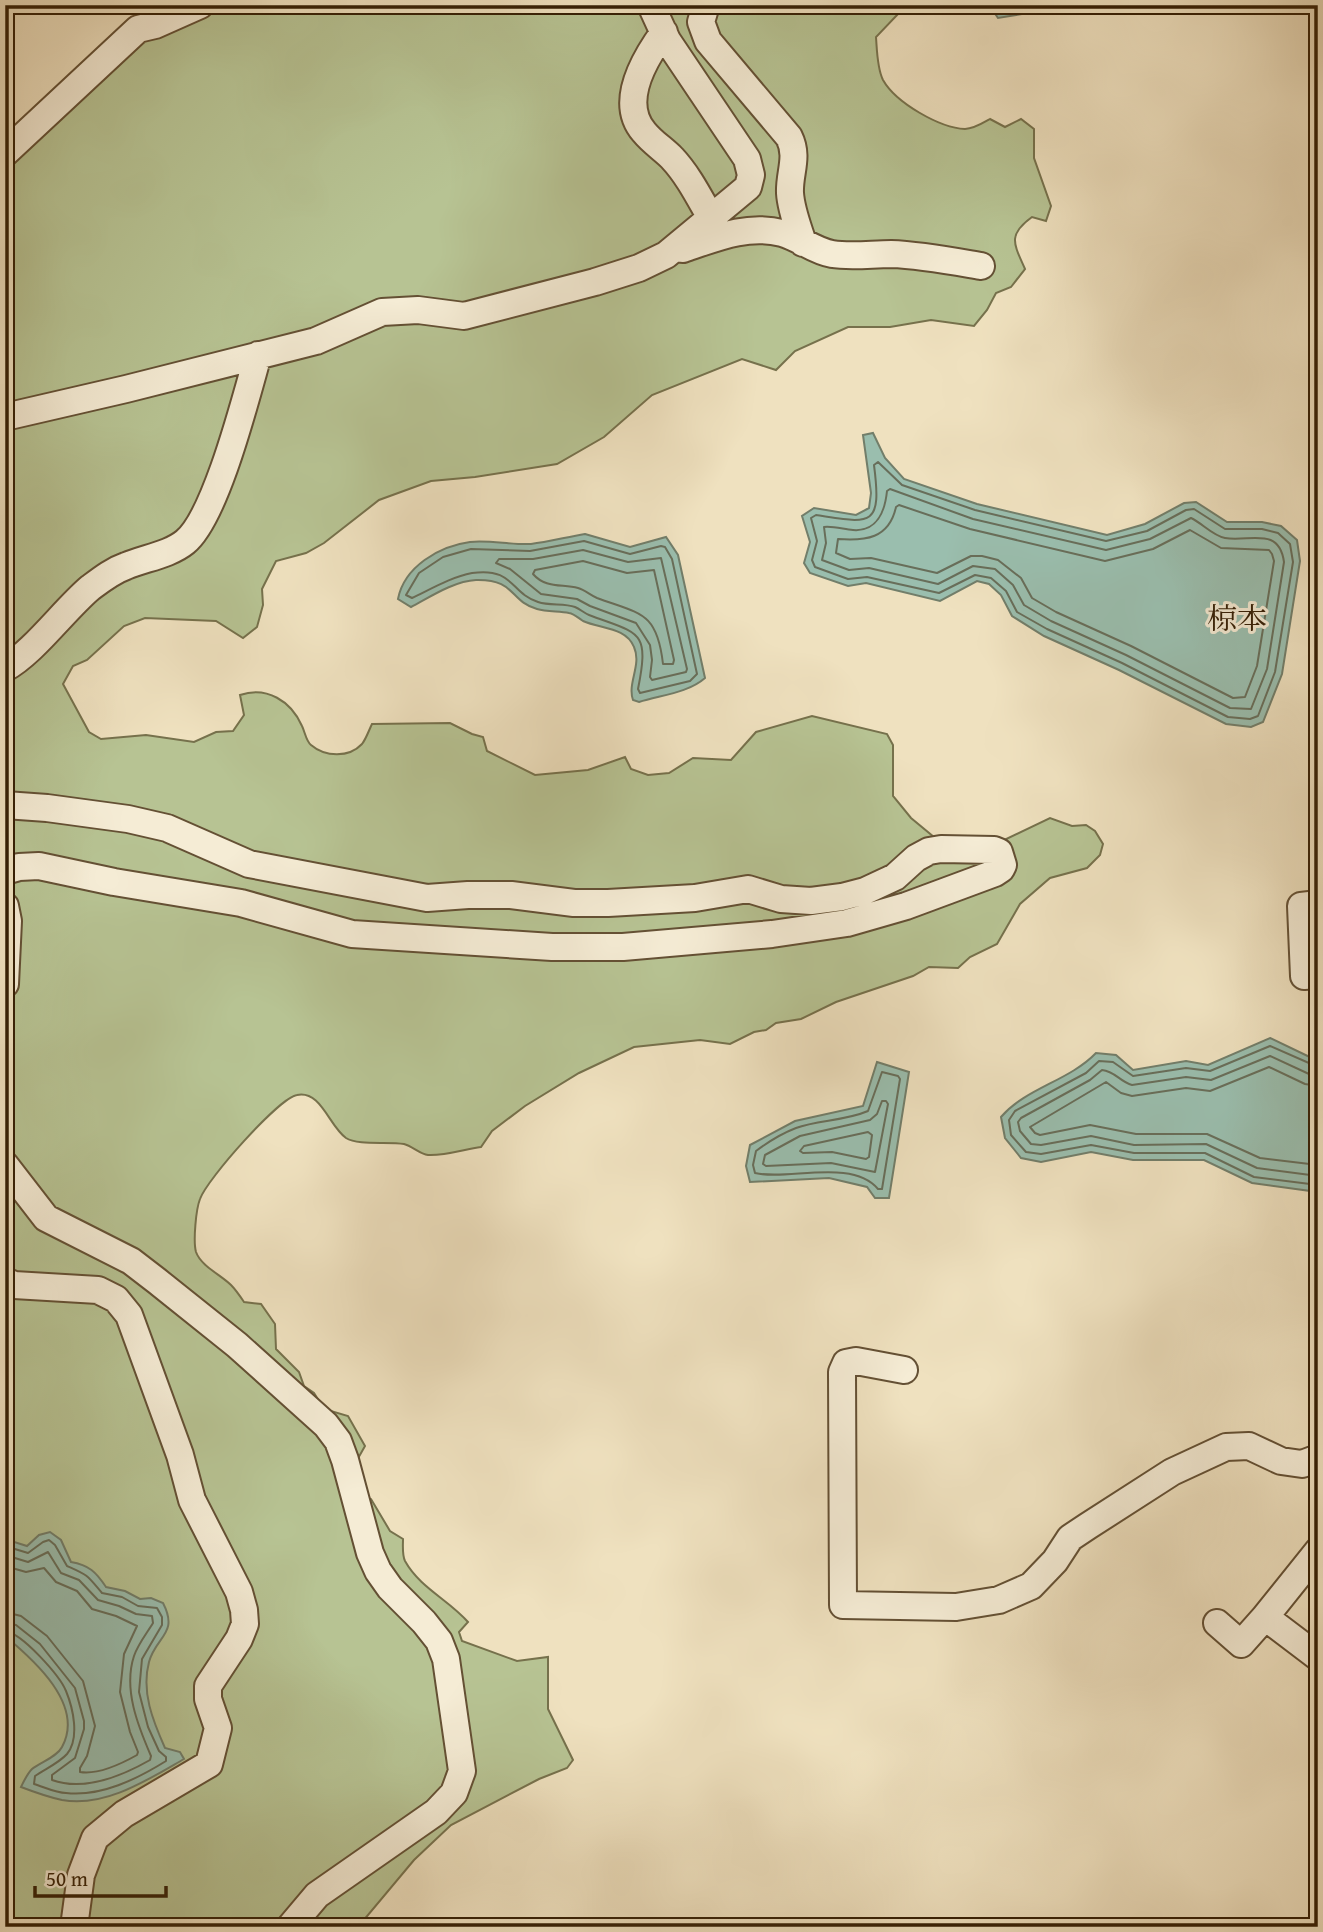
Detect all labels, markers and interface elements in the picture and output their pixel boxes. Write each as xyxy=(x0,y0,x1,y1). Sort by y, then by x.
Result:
district label: 椋本 xyxy=(1207,596,1267,640)
scale bar xyxy=(35,1855,166,1899)
text: 50 m xyxy=(46,1863,88,1894)

